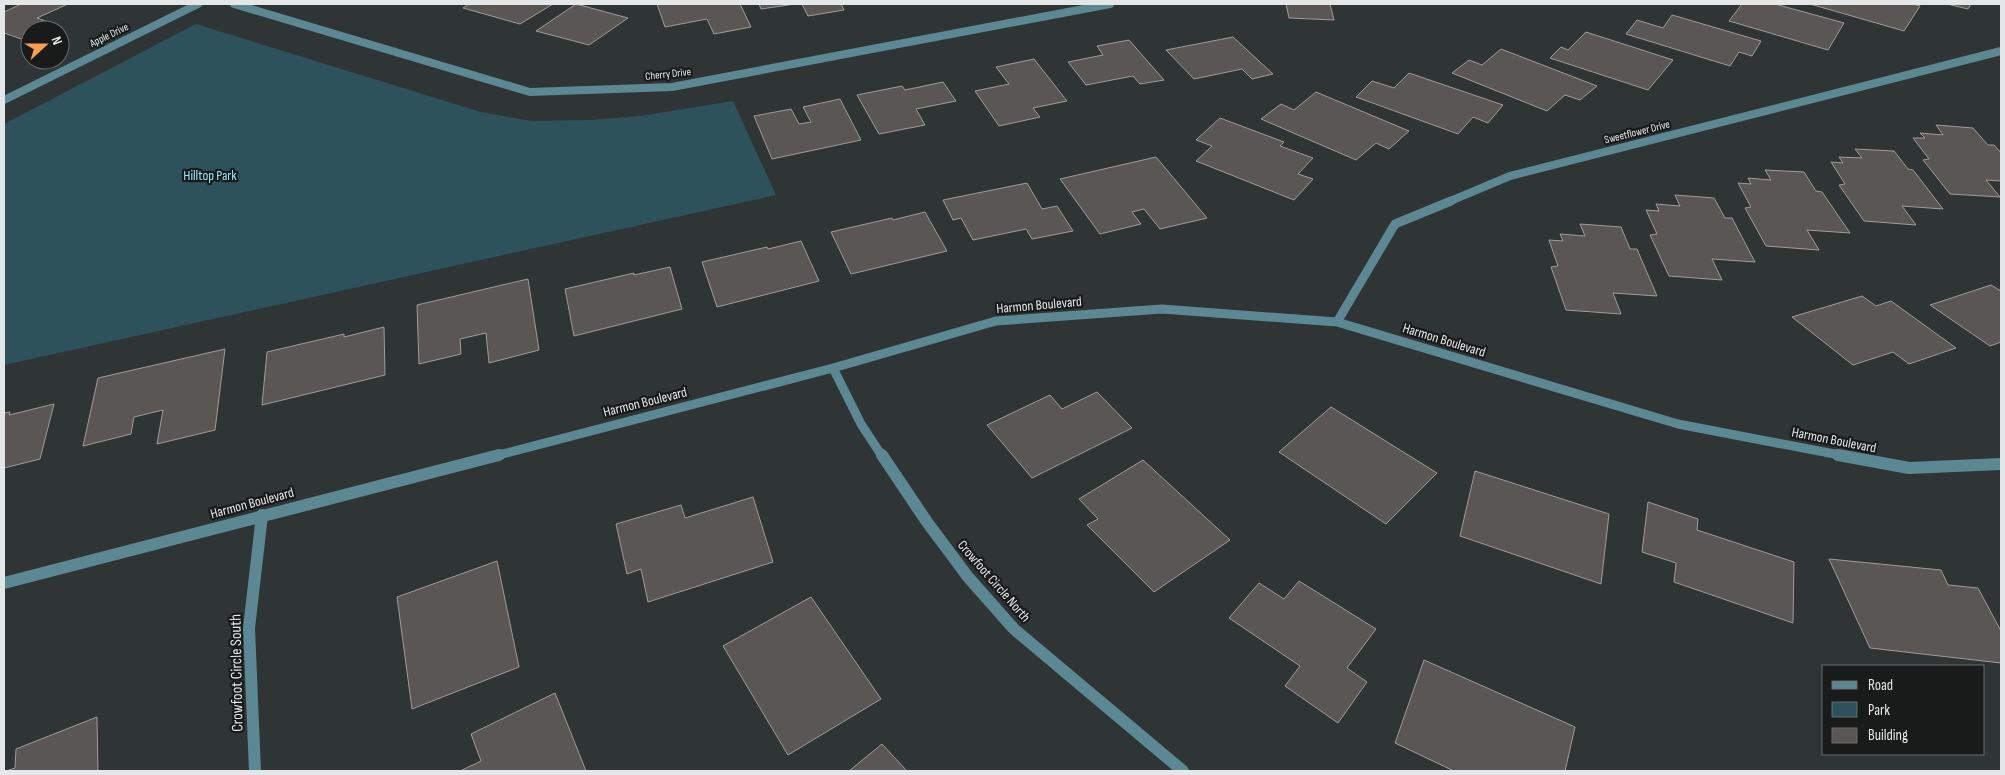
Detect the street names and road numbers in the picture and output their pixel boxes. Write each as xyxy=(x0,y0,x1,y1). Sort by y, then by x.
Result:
street label: Apple Drive xyxy=(87,20,130,50)
street label: Cherry Drive xyxy=(644,65,692,83)
street label: Sweetflower Drive xyxy=(1603,118,1671,146)
street label: Harmon Boulevard xyxy=(996,293,1083,317)
street label: Harmon Boulevard xyxy=(1400,319,1488,361)
street label: Harmon Boulevard xyxy=(601,383,689,421)
street label: Harmon Boulevard xyxy=(1790,423,1878,457)
street label: Harmon Boulevard xyxy=(208,484,296,522)
street label: Crowfoot Circle North xyxy=(954,537,1034,625)
street label: Crowfoot Circle South xyxy=(226,614,248,732)

